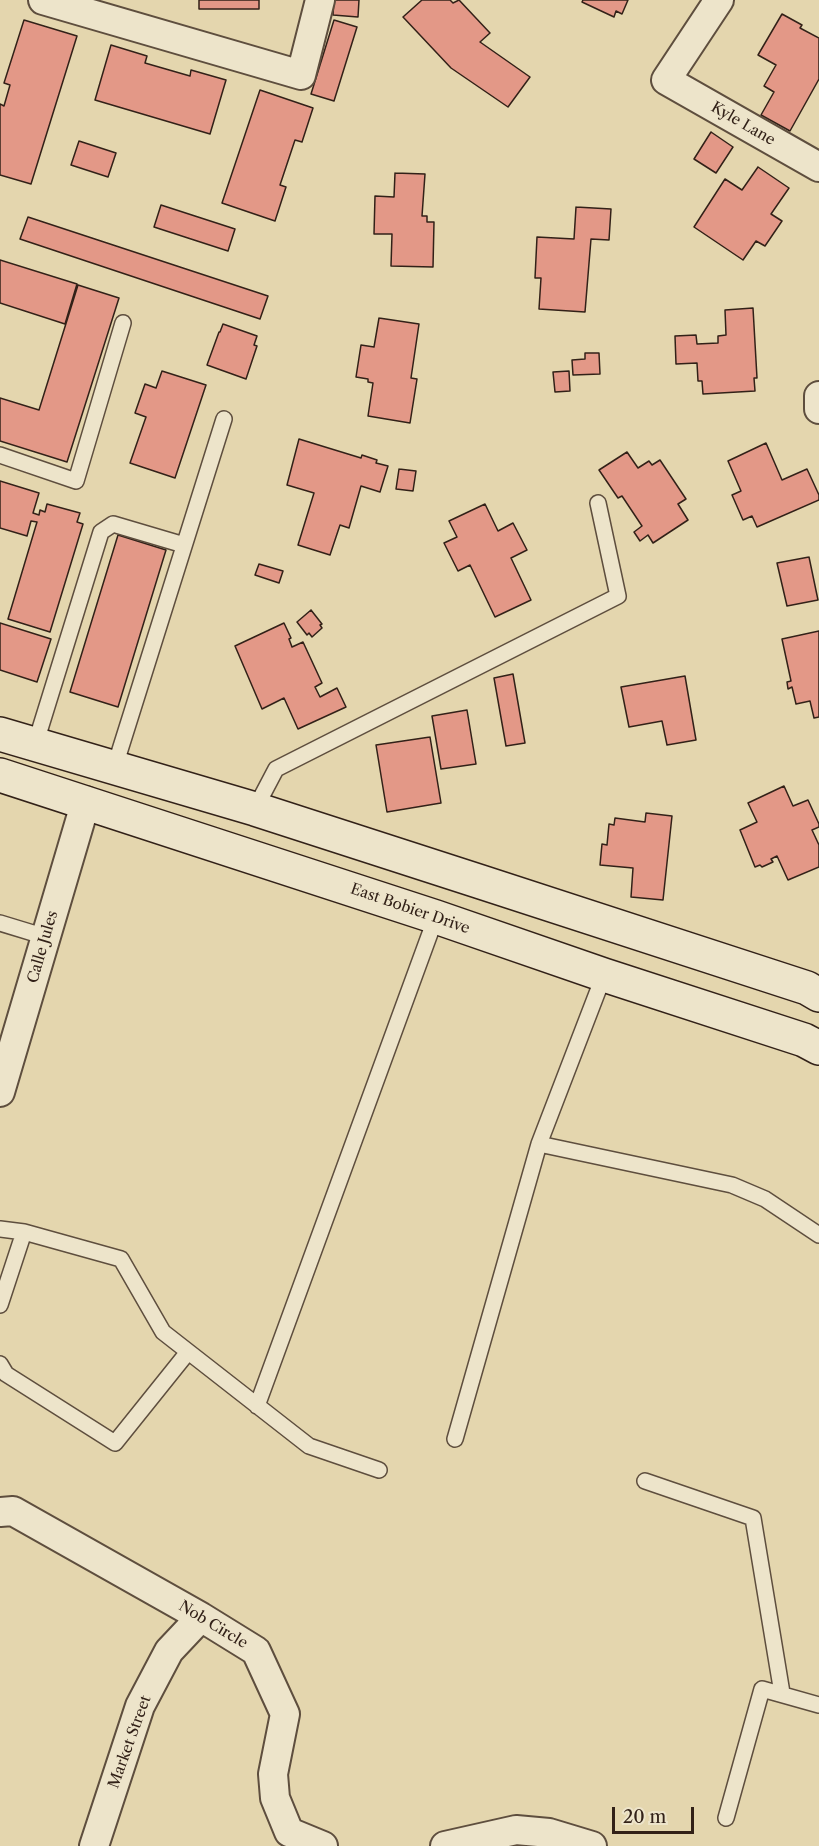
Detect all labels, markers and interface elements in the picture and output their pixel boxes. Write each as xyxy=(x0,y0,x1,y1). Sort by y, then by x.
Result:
street label: Kyle Lane xyxy=(708,98,778,150)
street label: East Bobier Drive xyxy=(348,880,472,938)
street label: Calle Jules xyxy=(24,909,62,985)
street label: Nob Circle xyxy=(175,1597,251,1653)
street label: Market Street xyxy=(105,1693,155,1791)
scale bar xyxy=(615,1795,698,1833)
text: 20 m xyxy=(623,1806,666,1828)

